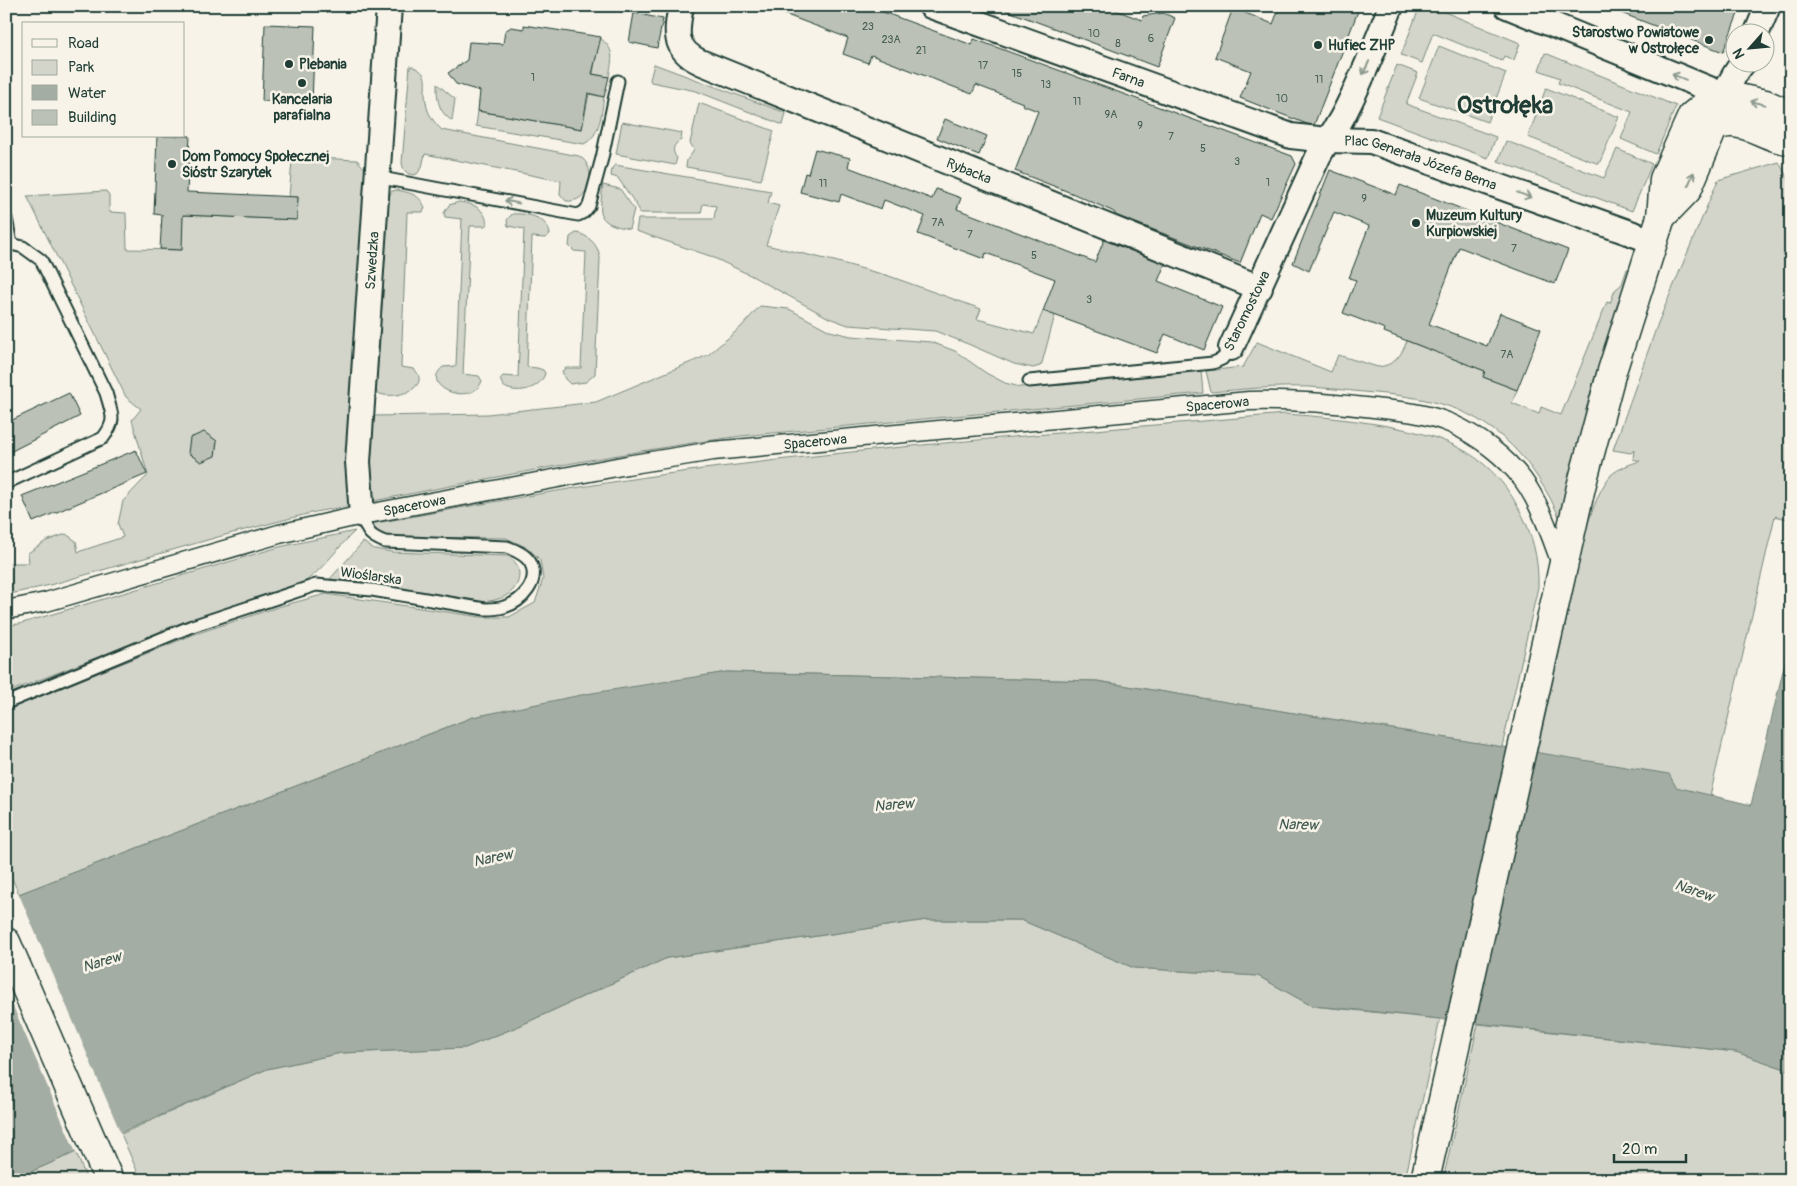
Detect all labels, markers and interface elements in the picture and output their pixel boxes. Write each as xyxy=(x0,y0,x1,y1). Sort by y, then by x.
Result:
house number: 23 xyxy=(862,20,874,33)
legend xyxy=(22,22,185,138)
north arrow xyxy=(1724,22,1774,72)
place label: Starostwo Powiatowe w Ostrołęce xyxy=(1572,24,1700,57)
house number: 10 xyxy=(1088,27,1100,40)
house number: 6 xyxy=(1148,32,1154,45)
house number: 23A xyxy=(881,33,901,46)
text: Road xyxy=(68,34,99,53)
marker: Starostwo Powiatowe w Ostrołęce xyxy=(1703,34,1715,46)
house number: 8 xyxy=(1115,37,1121,50)
place label: Hufiec ZHP xyxy=(1328,37,1396,54)
marker: Hufiec ZHP xyxy=(1312,39,1324,51)
house number: 21 xyxy=(916,44,926,57)
text: N xyxy=(1729,46,1749,62)
place label: Plebania xyxy=(299,56,347,73)
text: Park xyxy=(68,58,95,77)
marker: Plebania xyxy=(283,58,295,70)
house number: 17 xyxy=(978,59,988,72)
one-way arrow xyxy=(1361,60,1370,75)
street label: Farna xyxy=(1110,64,1147,91)
house number: 15 xyxy=(1012,67,1022,80)
house number: 1 xyxy=(531,71,535,84)
one-way arrow xyxy=(1672,72,1687,81)
house number: 11 xyxy=(1315,73,1323,86)
marker: Kancelaria parafialna xyxy=(296,77,308,89)
house number: 13 xyxy=(1041,78,1051,91)
text: Water xyxy=(68,84,107,103)
place label: Kancelaria parafialna xyxy=(272,91,333,124)
district label: Ostrołęka xyxy=(1457,91,1553,120)
house number: 10 xyxy=(1276,92,1288,105)
house number: 11 xyxy=(1073,95,1081,108)
one-way arrow xyxy=(1751,98,1767,107)
text: Building xyxy=(68,108,116,127)
house number: 9A xyxy=(1105,108,1117,121)
house number: 9 xyxy=(1137,119,1143,132)
house number: 7 xyxy=(1168,130,1174,143)
street label: Plac Generała Józefa Bema xyxy=(1344,132,1499,193)
house number: 5 xyxy=(1200,142,1206,155)
place label: Dom Pomocy Społecznej Sióstr Szarytek xyxy=(182,148,329,181)
street label: Rybacka xyxy=(944,154,994,187)
house number: 3 xyxy=(1234,155,1240,168)
marker: Dom Pomocy Społecznej Sióstr Szarytek xyxy=(166,158,178,170)
one-way arrow xyxy=(1687,172,1697,187)
house number: 1 xyxy=(1266,176,1270,189)
house number: 11 xyxy=(819,177,827,190)
one-way arrow xyxy=(1516,191,1531,200)
house number: 9 xyxy=(1361,192,1367,205)
one-way arrow xyxy=(504,197,520,206)
place label: Muzeum Kultury Kurpiowskiej xyxy=(1426,207,1522,240)
house number: 7A xyxy=(932,216,944,229)
marker: Muzeum Kultury Kurpiowskiej xyxy=(1410,217,1422,229)
house number: 7 xyxy=(967,228,973,241)
street label: Szwedzka xyxy=(361,231,382,290)
house number: 7 xyxy=(1511,242,1517,255)
house number: 5 xyxy=(1031,249,1037,262)
street label: Staromostowa xyxy=(1220,268,1274,354)
house number: 3 xyxy=(1086,293,1092,306)
house number: 7A xyxy=(1501,348,1513,361)
street label: Spacerowa xyxy=(1185,393,1250,415)
street label: Spacerowa xyxy=(783,430,847,453)
street label: Spacerowa xyxy=(382,491,447,519)
street label: Wioślarska xyxy=(339,563,403,589)
water label: Narew xyxy=(873,794,917,816)
water label: Narew xyxy=(1278,815,1321,835)
water label: Narew xyxy=(472,844,517,871)
water label: Narew xyxy=(1672,876,1719,907)
water label: Narew xyxy=(80,946,126,977)
scale bar xyxy=(1614,1131,1687,1163)
text: 20 m xyxy=(1622,1140,1657,1159)

